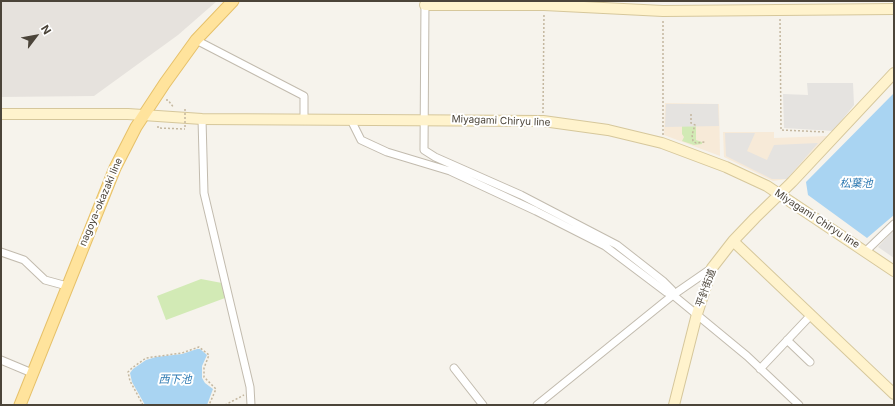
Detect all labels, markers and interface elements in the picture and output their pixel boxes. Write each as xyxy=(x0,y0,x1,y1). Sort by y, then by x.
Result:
north arrow xyxy=(16,16,56,56)
text: N xyxy=(38,22,54,37)
street label: Miyagami Chiryu line xyxy=(451,113,551,129)
street label: nagoya-okazaki line xyxy=(77,156,125,248)
water label: 松葉池 xyxy=(840,177,872,191)
street label: Miyagami Chiryu line xyxy=(772,187,862,251)
street label: 平針街道 xyxy=(694,267,718,309)
water label: 西下池 xyxy=(159,373,191,387)

